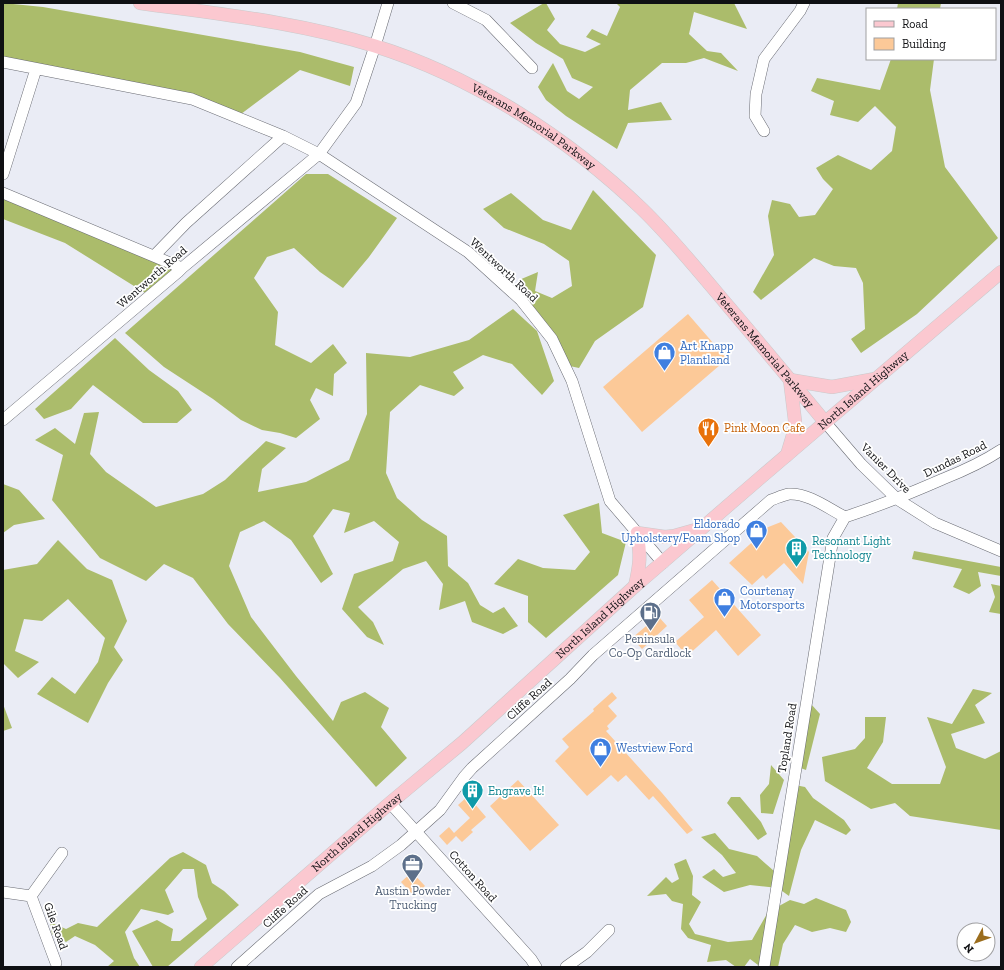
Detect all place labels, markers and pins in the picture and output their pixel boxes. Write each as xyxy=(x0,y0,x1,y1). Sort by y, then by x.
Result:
place label: Art Knapp Plantland xyxy=(680,339,734,367)
shop icon: Art Knapp Plantland xyxy=(652,340,678,373)
restaurant icon: Pink Moon Cafe xyxy=(695,415,721,448)
place label: Pink Moon Cafe xyxy=(724,421,806,435)
place label: Eldorado Upholstery/Foam Shop xyxy=(621,517,740,545)
shop icon: Eldorado Upholstery/Foam Shop xyxy=(743,518,769,551)
place label: Resonant Light Technology xyxy=(812,534,891,562)
building icon: Resonant Light Technology xyxy=(784,535,810,568)
place label: Courtenay Motorsports xyxy=(740,584,805,612)
shop icon: Courtenay Motorsports xyxy=(712,585,738,618)
fuel station icon: Peninsula Co-Op Cardlock xyxy=(637,599,663,632)
place label: Peninsula Co-Op Cardlock xyxy=(609,632,692,660)
shop icon: Westview Ford xyxy=(587,735,613,768)
place label: Westview Ford xyxy=(616,741,693,755)
building icon: Engrave It! xyxy=(459,778,485,811)
place label: Engrave It! xyxy=(488,784,544,798)
office icon: Austin Powder Trucking xyxy=(400,851,426,884)
place label: Austin Powder Trucking xyxy=(375,884,451,912)

